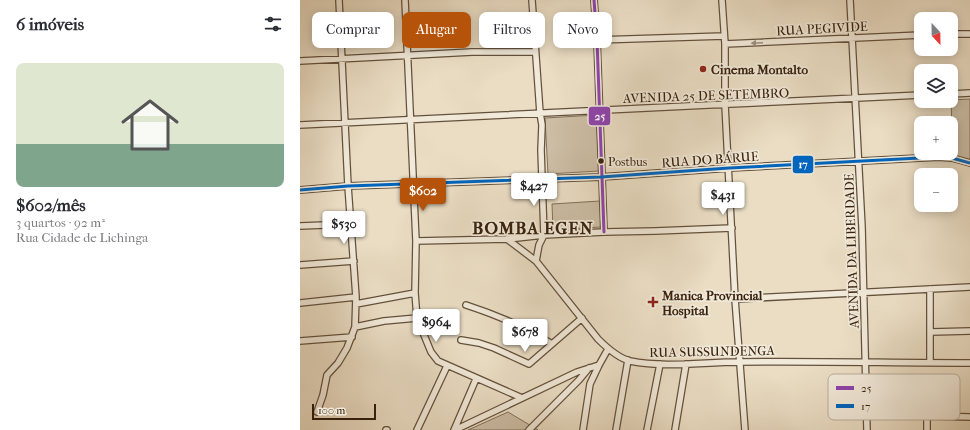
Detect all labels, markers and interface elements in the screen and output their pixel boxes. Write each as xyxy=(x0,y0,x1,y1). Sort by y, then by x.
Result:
chip: Comprar xyxy=(312,12,394,48)
chip: Alugar xyxy=(402,12,471,48)
chip: Filtros xyxy=(479,12,545,48)
chip: Novo xyxy=(553,12,612,48)
north arrow xyxy=(914,12,958,56)
map controls xyxy=(914,12,958,212)
icon: filters xyxy=(262,13,284,35)
text: 6 imóveis xyxy=(16,14,84,34)
street label: RUA PEGIVIDE xyxy=(776,19,868,38)
one-way arrow xyxy=(751,39,763,46)
place label: Cinema Montalto xyxy=(711,62,809,77)
marker: Cinema Montalto xyxy=(698,64,708,74)
button: layers xyxy=(914,64,958,108)
street label: AVENIDA 25 DE SETEMBRO xyxy=(622,85,789,106)
icon: home xyxy=(114,89,186,161)
line badge: 25 xyxy=(588,106,611,126)
text: 25 xyxy=(595,110,605,123)
button: + xyxy=(914,116,958,160)
street label: RUA DO BÁRUE xyxy=(661,149,759,170)
place label: Postbus xyxy=(608,155,648,169)
line badge: 17 xyxy=(792,155,814,174)
marker: Postbus xyxy=(596,156,606,166)
text: 17 xyxy=(798,158,808,171)
button: − xyxy=(914,168,958,212)
pin: $427 xyxy=(510,173,558,207)
street label: AVENIDA DA LIBERDADE xyxy=(841,173,862,330)
pin: $602 xyxy=(399,178,447,212)
text: $427 xyxy=(520,178,548,193)
pin: $431 xyxy=(699,182,747,216)
text: $602 xyxy=(409,183,437,198)
text: $431 xyxy=(711,187,735,202)
text: $602/mês xyxy=(16,195,86,215)
pin: $530 xyxy=(320,211,368,245)
text: 3 quartos · 92 m² xyxy=(16,215,105,230)
text: $530 xyxy=(331,216,357,231)
district label: BOMBA EGEN xyxy=(472,218,594,238)
text: Rua Cidade de Lichinga xyxy=(16,230,148,245)
place label: Manica Provincial Hospital xyxy=(661,288,763,319)
marker: Manica Provincial Hospital xyxy=(647,296,659,308)
pin: $964 xyxy=(412,309,460,343)
text: $964 xyxy=(422,314,450,329)
pin: $678 xyxy=(501,319,549,353)
text: $678 xyxy=(512,324,538,339)
street label: RUA SUSSUNDENGA xyxy=(649,343,775,360)
legend xyxy=(828,374,960,420)
text: 25 xyxy=(861,382,872,395)
text: 17 xyxy=(861,400,870,413)
scale bar xyxy=(312,402,376,421)
text: 100 m xyxy=(318,404,346,417)

